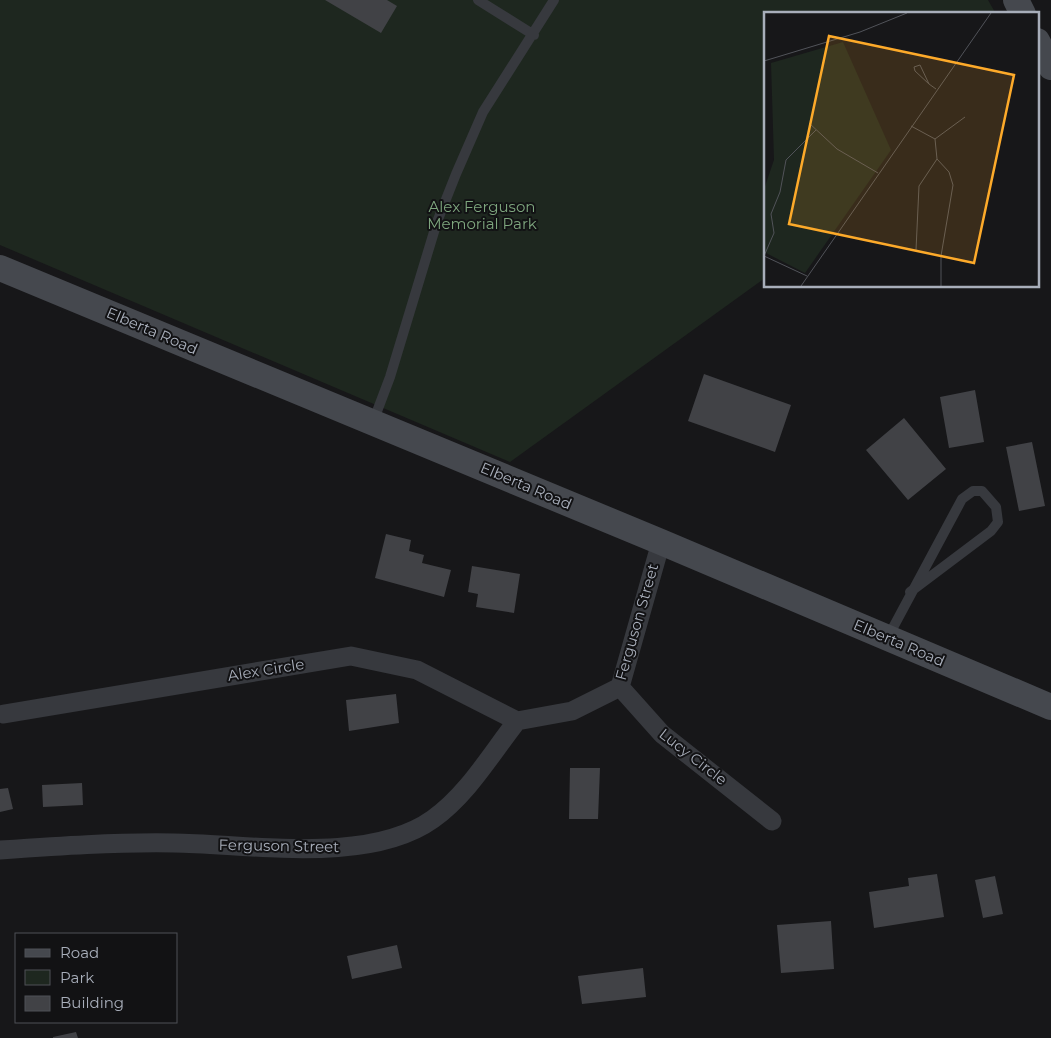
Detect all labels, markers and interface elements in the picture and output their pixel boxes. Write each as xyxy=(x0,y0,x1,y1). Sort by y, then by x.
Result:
inset map xyxy=(764,12,1038,288)
park label: Alex Ferguson Memorial Park xyxy=(427,197,537,233)
street label: Elberta Road xyxy=(104,303,201,358)
street label: Elberta Road xyxy=(478,458,575,513)
street label: Ferguson Street xyxy=(611,561,662,682)
street label: Elberta Road xyxy=(851,615,948,670)
street label: Alex Circle xyxy=(226,654,306,685)
street label: Lucy Circle xyxy=(655,724,731,789)
street label: Ferguson Street xyxy=(219,835,339,856)
legend xyxy=(15,933,178,1023)
text: Road xyxy=(60,943,99,962)
text: Park xyxy=(60,968,94,987)
text: Building xyxy=(60,993,124,1012)

